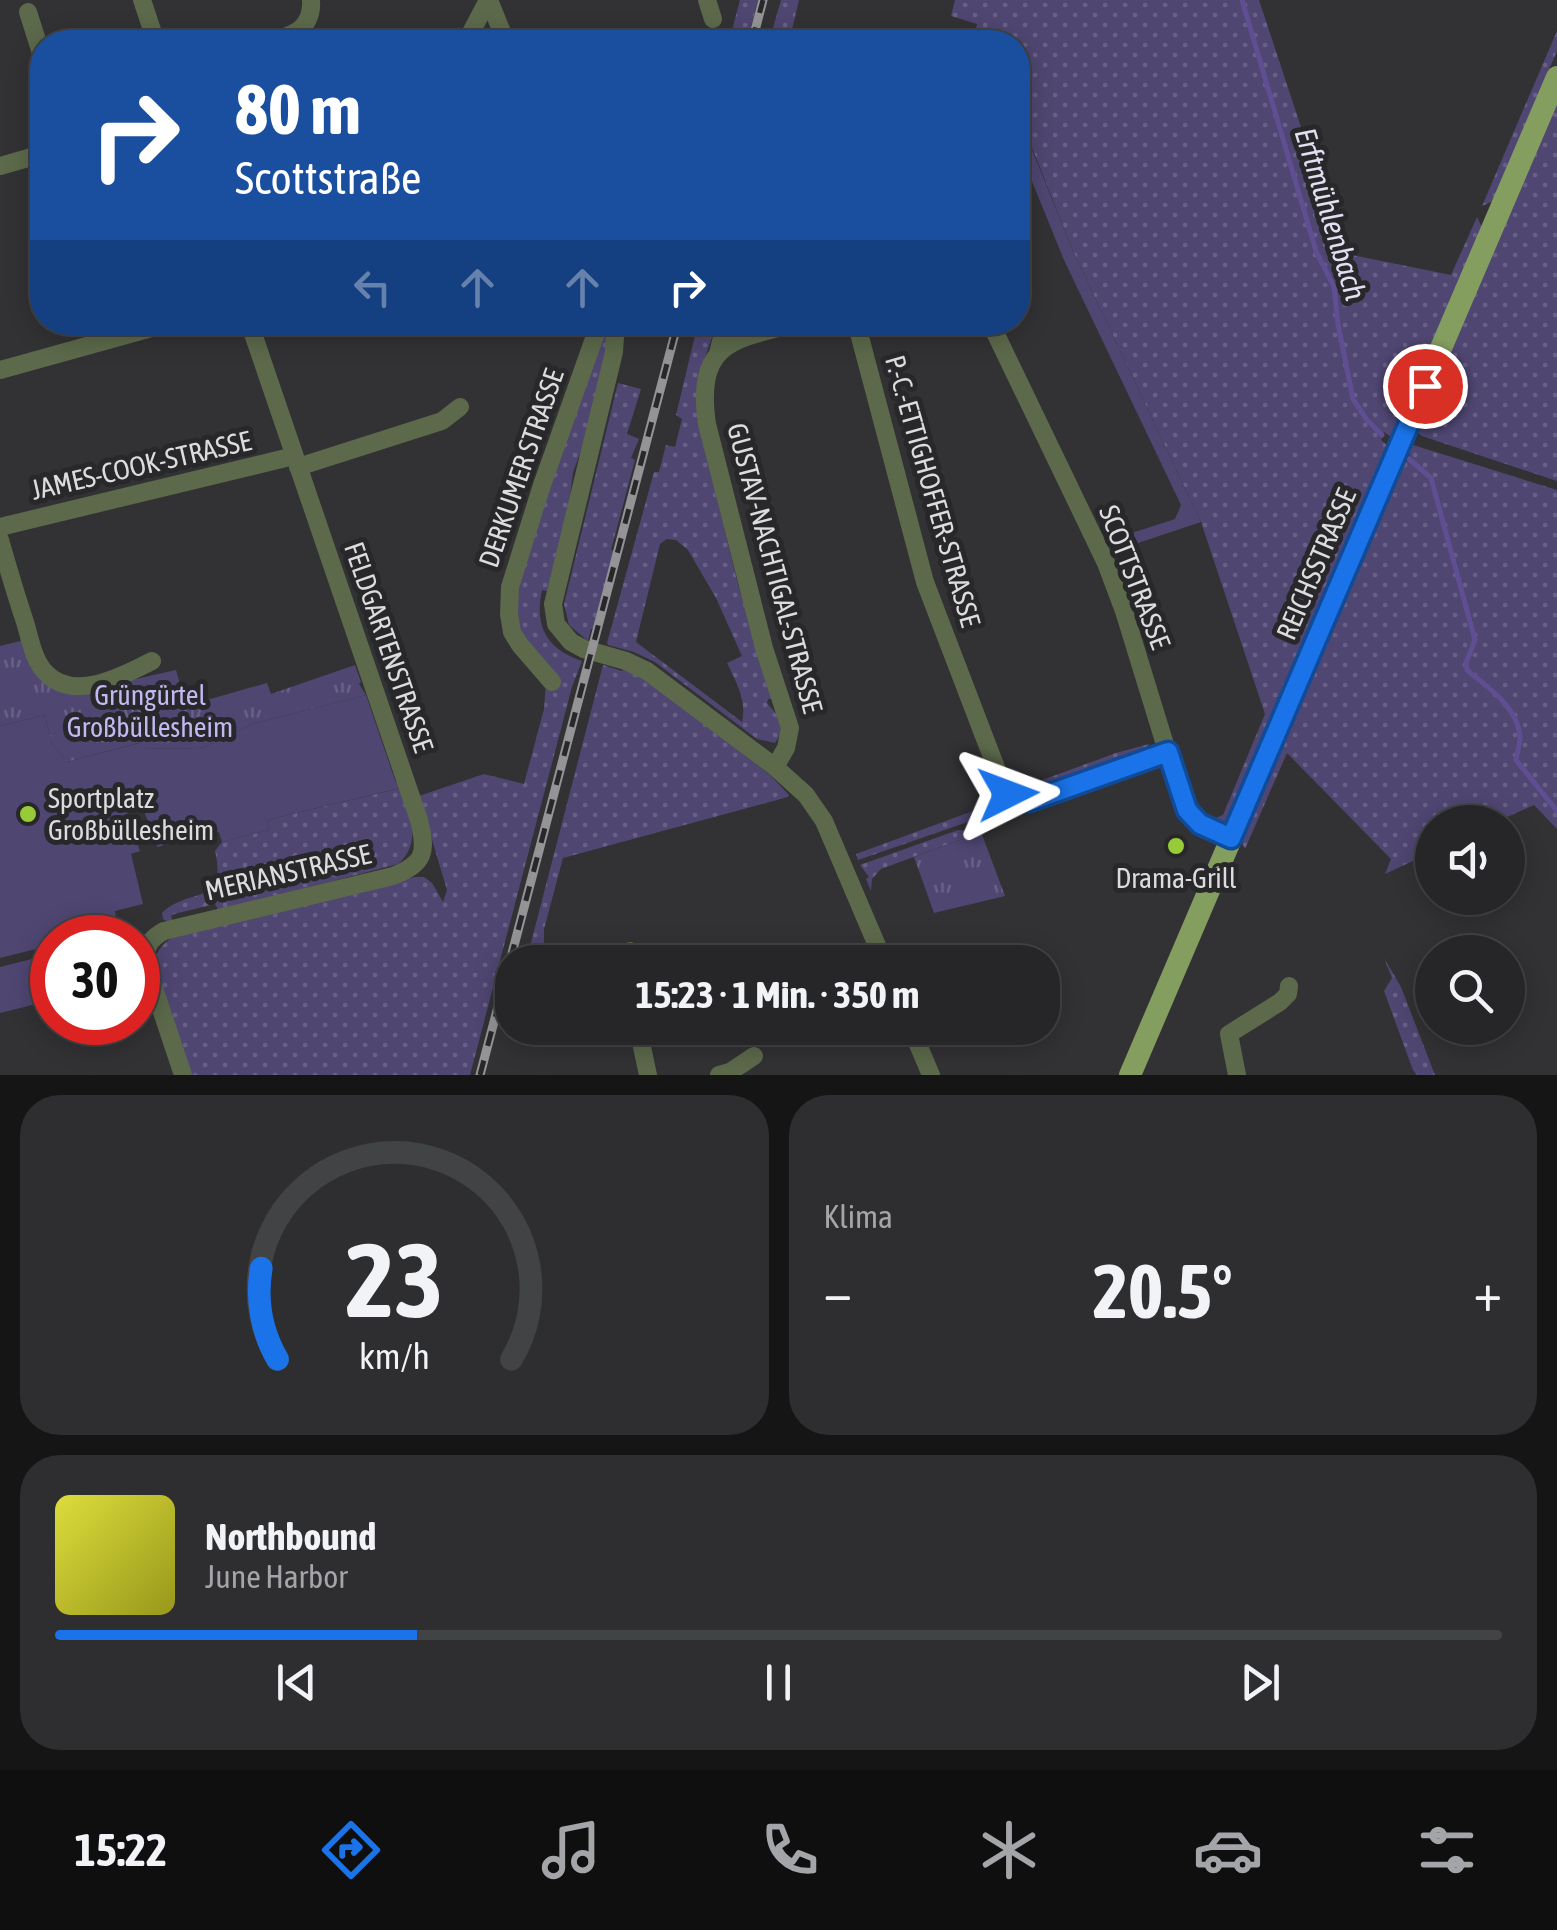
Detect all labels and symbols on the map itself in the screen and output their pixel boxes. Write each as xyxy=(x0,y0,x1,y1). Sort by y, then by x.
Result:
water label: Erftmühlenbach xyxy=(1289,123,1373,304)
pin xyxy=(1383,344,1468,429)
street label: P.-C.-ETTIGHOFFER-STRASSE xyxy=(879,352,987,631)
street label: DERKUMER STRASSE xyxy=(472,365,570,571)
street label: GUSTAV-NACHTIGAL-STRASSE xyxy=(721,420,829,716)
street label: JAMES-COOK-STRASSE xyxy=(28,424,254,506)
street label: REICHSSTRASSE xyxy=(1270,484,1362,644)
street label: SCOTTSTRASSE xyxy=(1093,501,1177,653)
street label: FELDGARTENSTRASSE xyxy=(338,538,440,756)
park label: Grüngürtel Großbüllesheim xyxy=(67,679,233,743)
position arrow xyxy=(956,742,1060,846)
place label: Sportplatz Großbüllesheim xyxy=(48,782,214,846)
marker: Sportplatz Großbüllesheim xyxy=(17,803,39,825)
marker: Drama-Grill xyxy=(1165,835,1187,857)
street label: MERIANSTRASSE xyxy=(202,837,374,907)
place label: Drama-Grill xyxy=(1116,862,1237,894)
speed limit sign: 30 xyxy=(30,915,160,1045)

